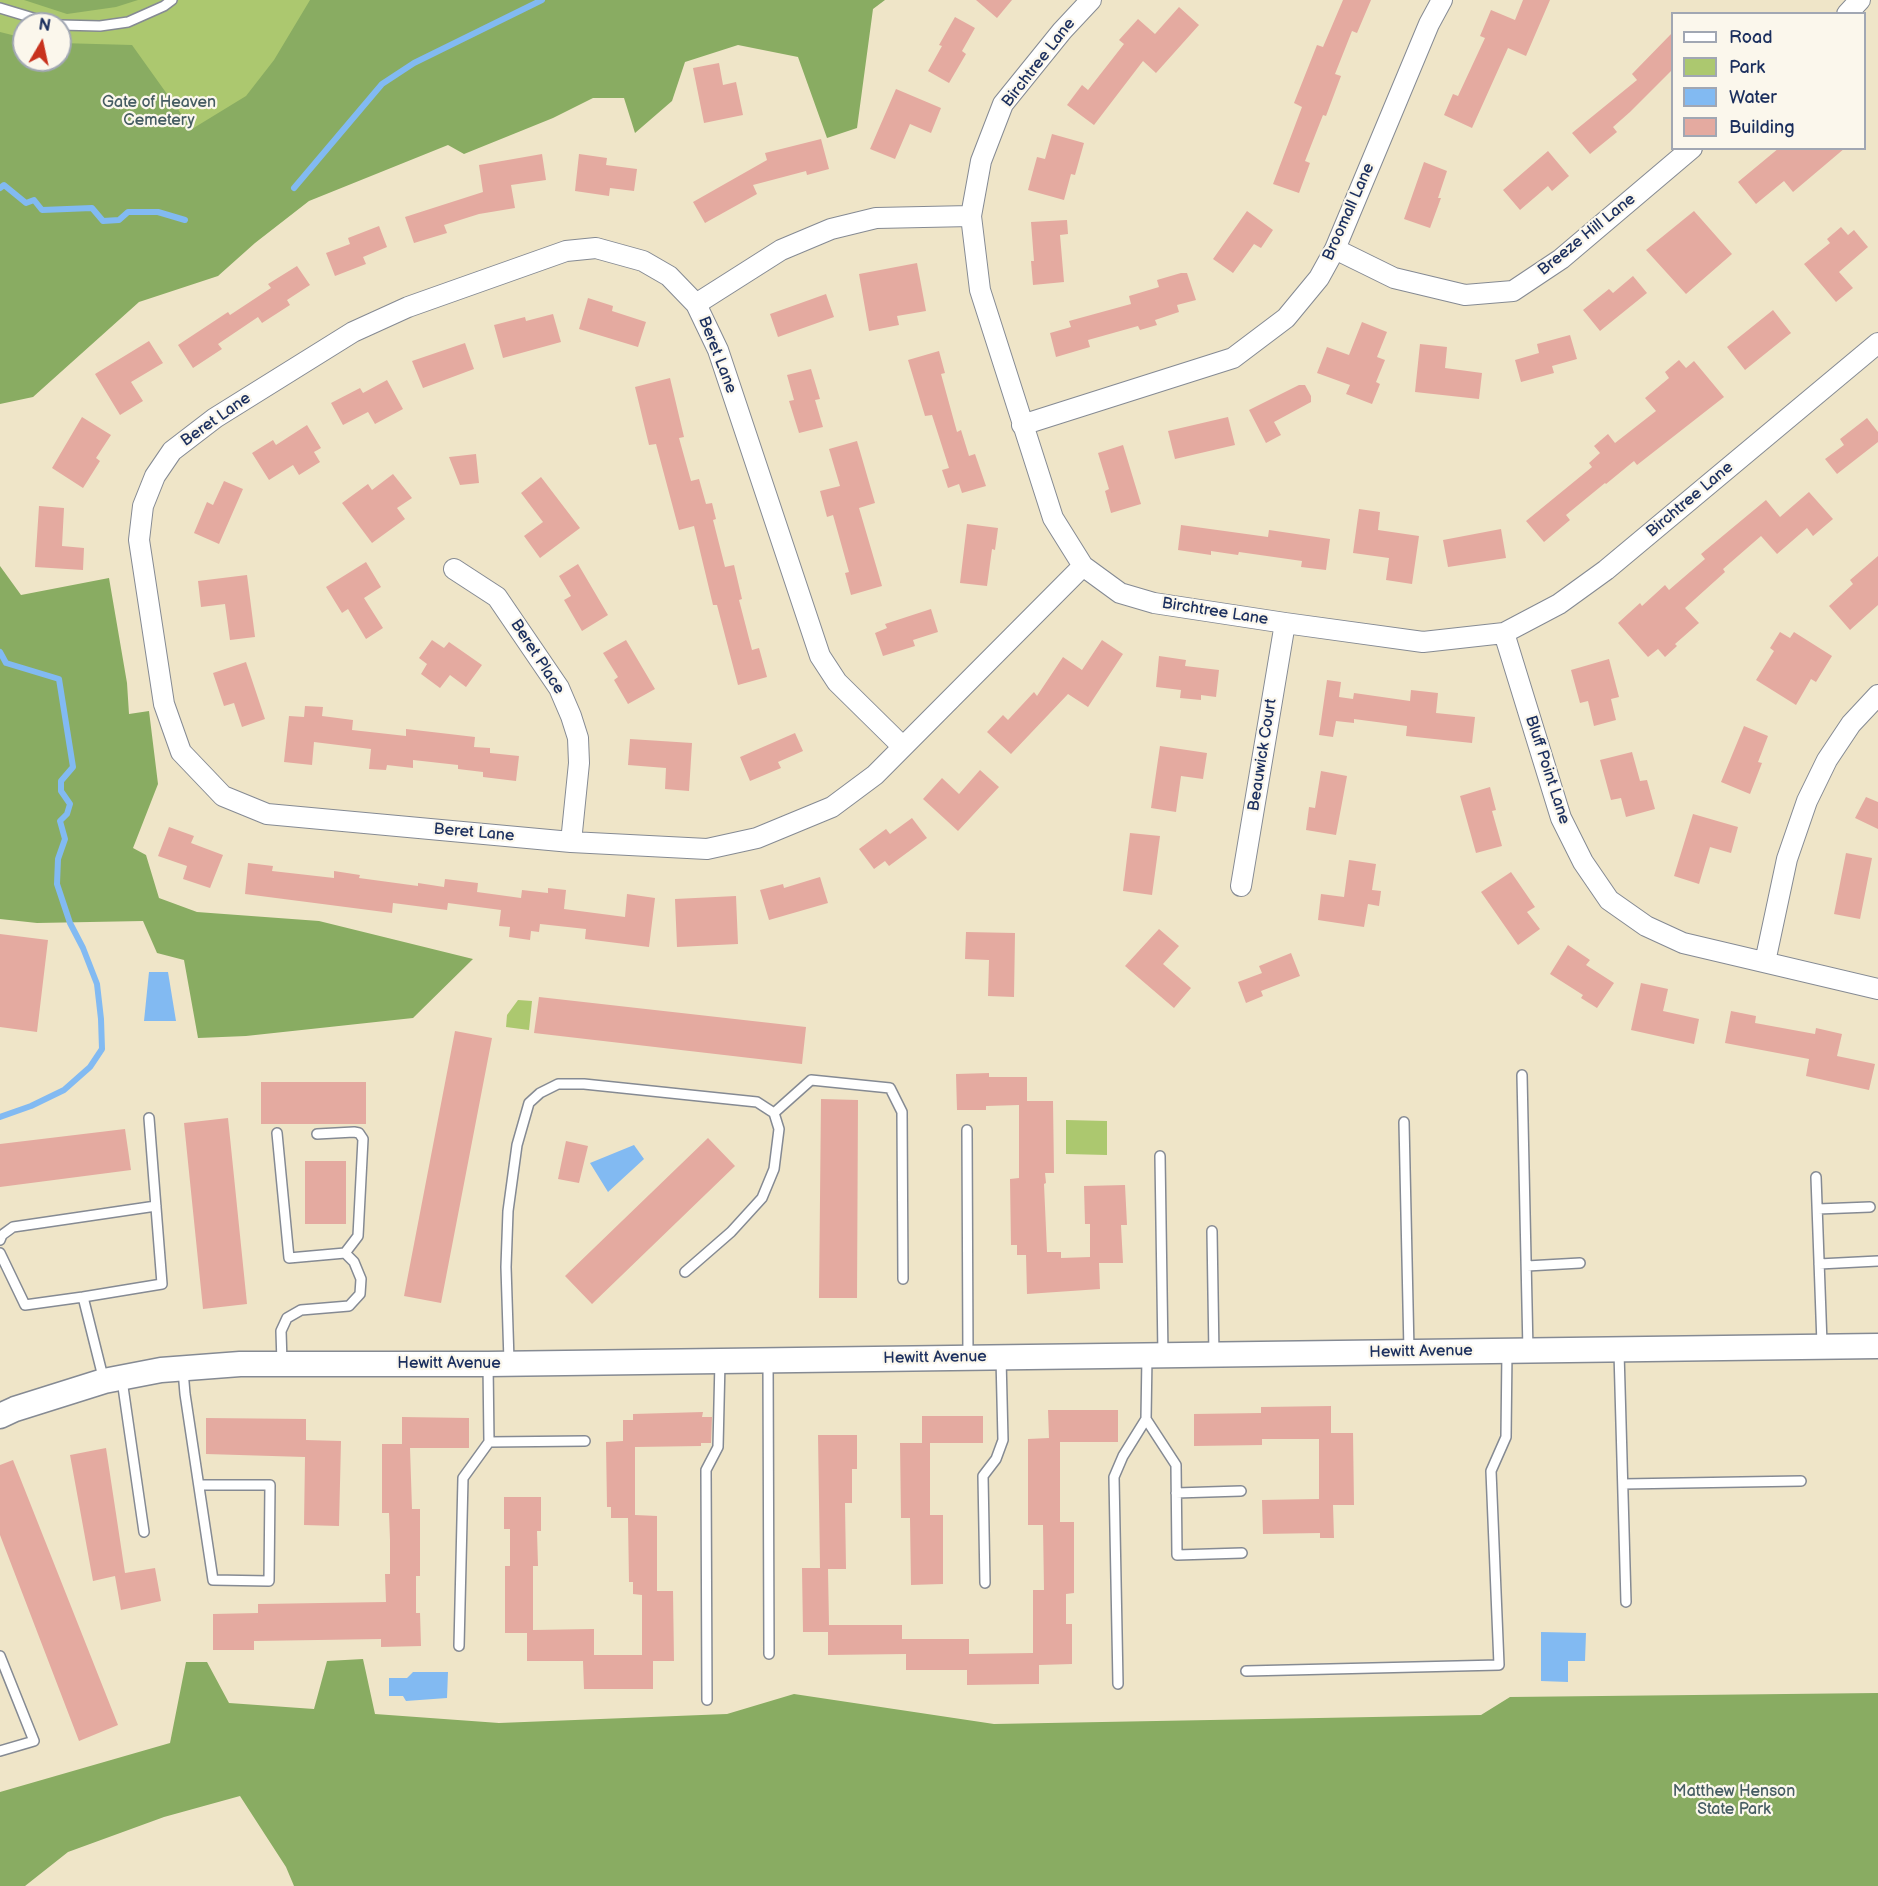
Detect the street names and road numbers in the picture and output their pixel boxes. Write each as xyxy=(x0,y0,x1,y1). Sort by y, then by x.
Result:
street label: Birchtree Lane xyxy=(998,15,1080,111)
street label: Broomall Lane xyxy=(1319,160,1379,264)
street label: Breeze Hill Lane xyxy=(1534,190,1640,280)
street label: Beret Lane xyxy=(694,314,740,396)
street label: Beret Lane xyxy=(177,389,255,451)
street label: Birchtree Lane xyxy=(1643,458,1737,542)
street label: Birchtree Lane xyxy=(1160,594,1270,630)
street label: Beret Place xyxy=(506,616,568,698)
street label: Beauwick Court xyxy=(1245,697,1281,813)
street label: Bluff Point Lane xyxy=(1520,713,1574,827)
street label: Beret Lane xyxy=(433,820,515,846)
street label: Hewitt Avenue xyxy=(1369,1341,1473,1363)
street label: Hewitt Avenue xyxy=(883,1347,987,1369)
street label: Hewitt Avenue xyxy=(397,1354,501,1374)

